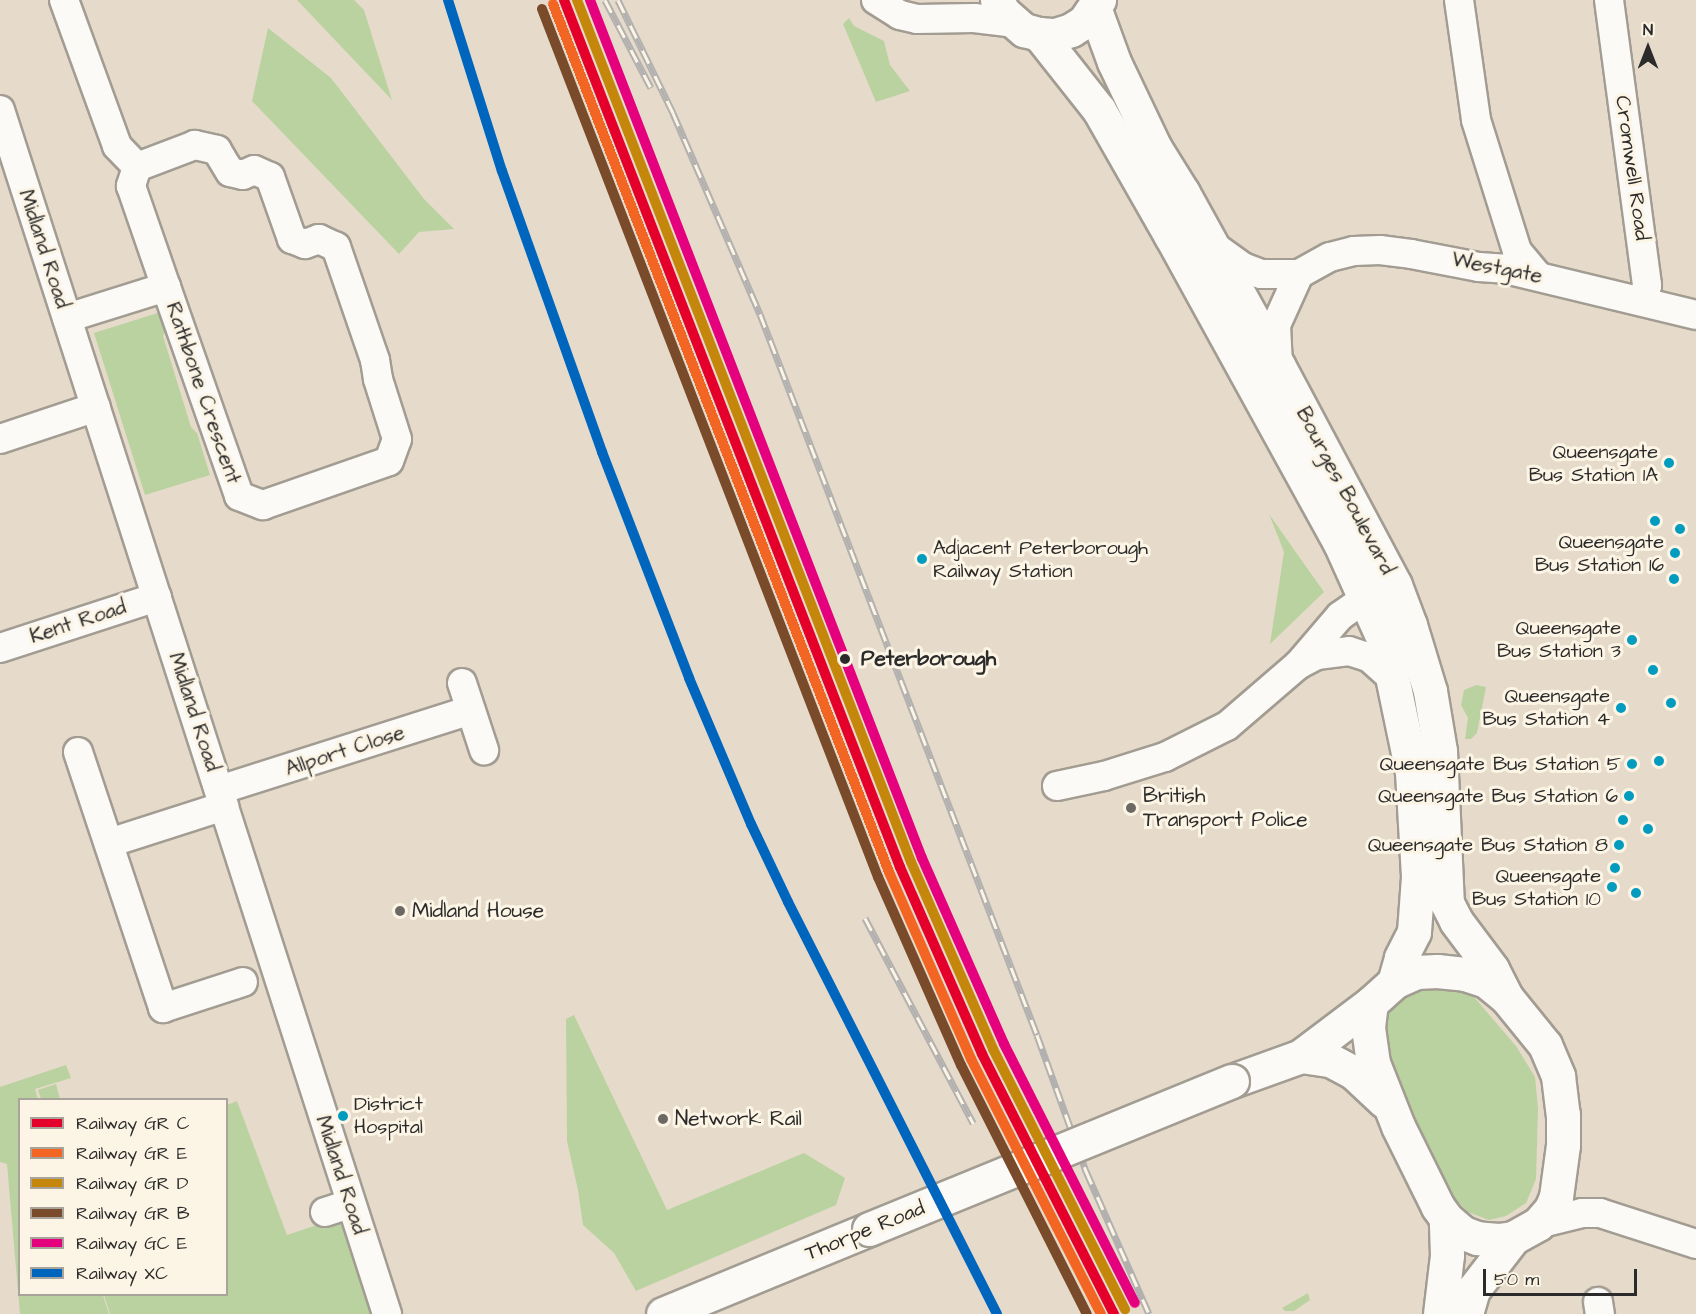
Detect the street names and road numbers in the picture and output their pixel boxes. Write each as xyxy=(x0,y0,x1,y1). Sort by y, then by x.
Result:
street label: Cromwell Road xyxy=(1609,94,1655,242)
street label: Midland Road xyxy=(13,187,75,311)
street label: Westgate xyxy=(1450,247,1544,289)
street label: Rathbone Crescent xyxy=(160,299,246,487)
street label: Bourges Boulevard xyxy=(1290,403,1400,579)
street label: Kent Road xyxy=(27,595,129,649)
street label: Midland Road xyxy=(163,650,225,774)
street label: Allport Close xyxy=(282,720,408,782)
street label: Midland Road xyxy=(310,1113,372,1237)
street label: Thorpe Road xyxy=(802,1196,928,1266)

